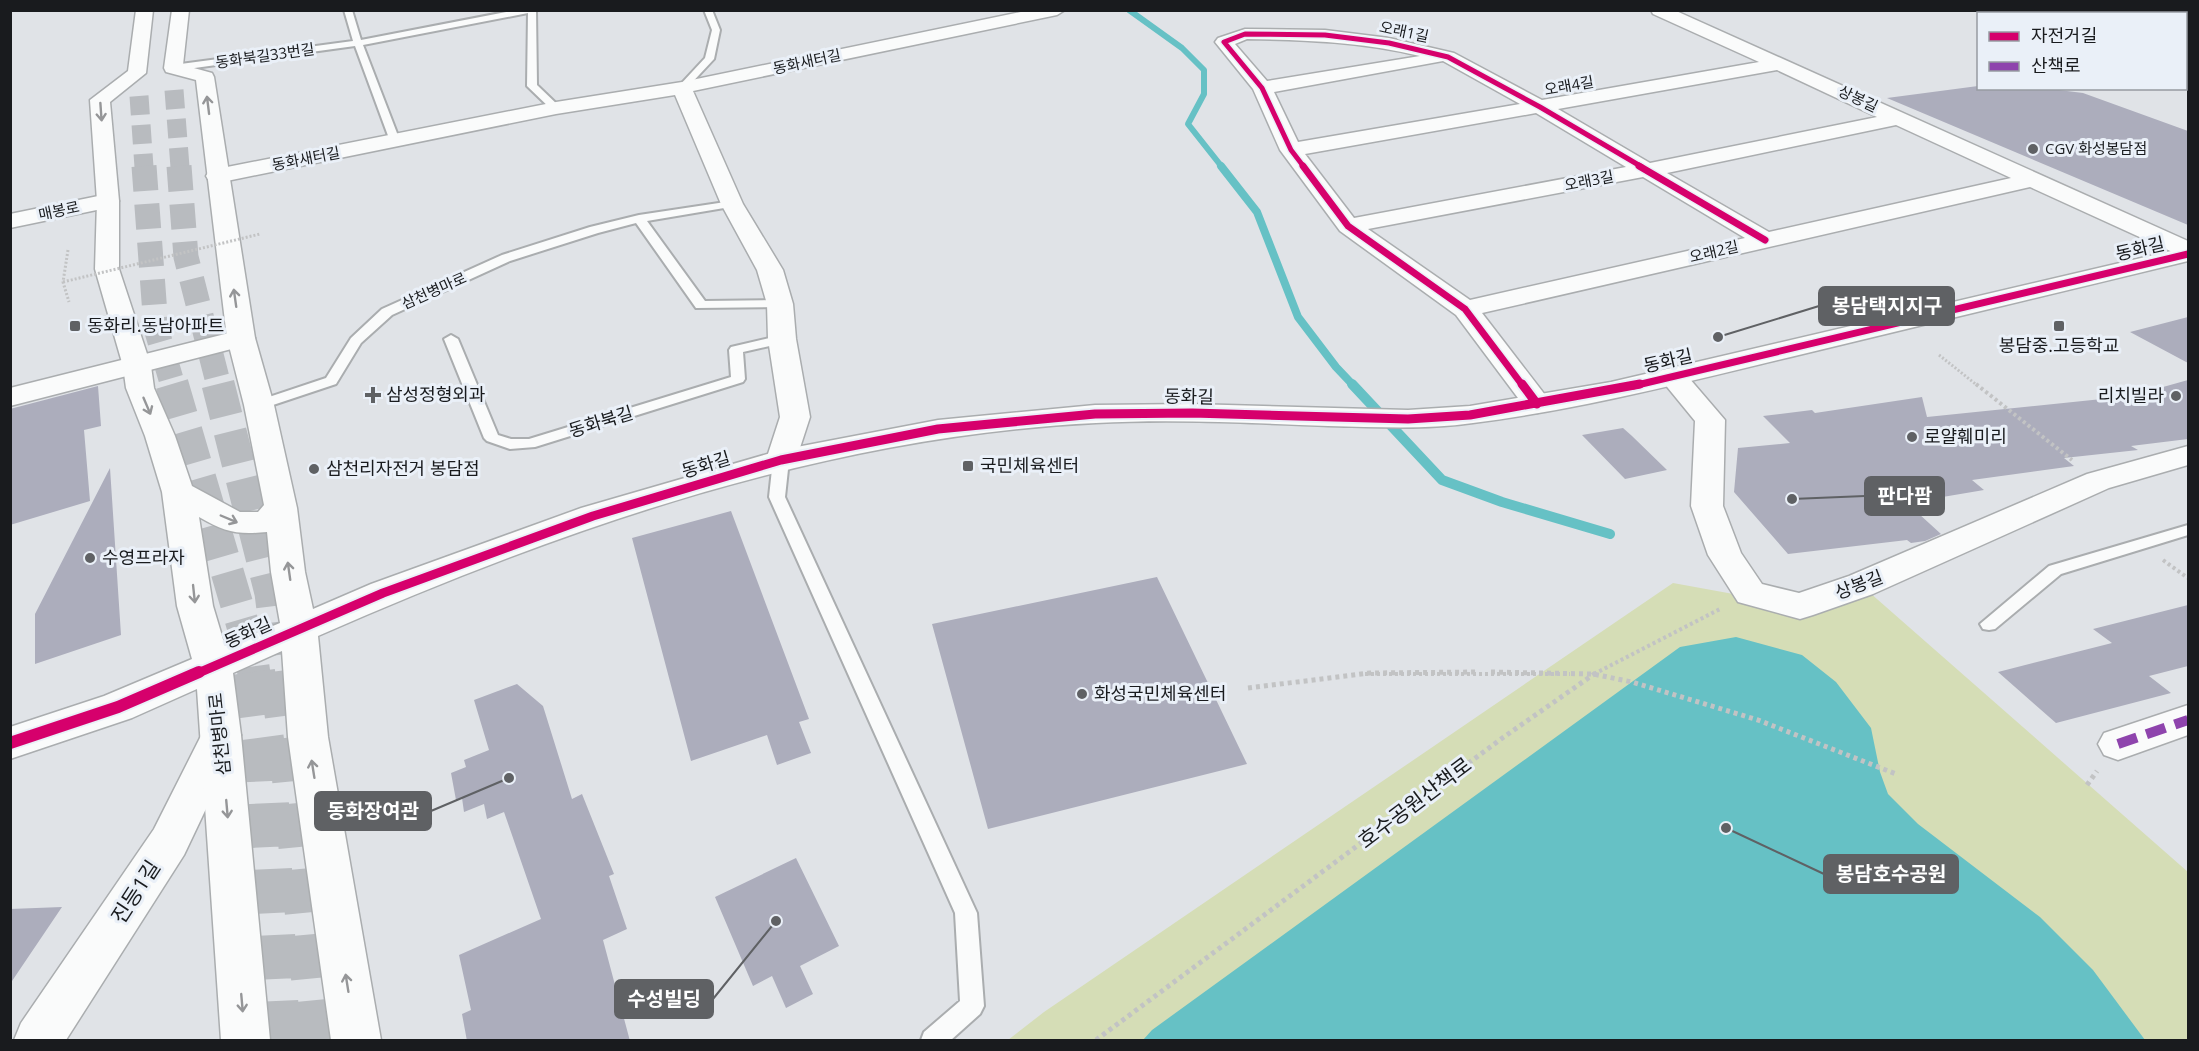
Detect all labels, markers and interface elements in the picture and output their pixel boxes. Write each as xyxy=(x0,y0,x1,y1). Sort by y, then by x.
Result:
legend xyxy=(1977,12,2187,90)
street label: 오래1길 xyxy=(1378,16,1431,46)
text: 자전거길 xyxy=(2031,23,2097,47)
street label: 동화북길33번길 xyxy=(214,38,316,72)
street label: 동화새터길 xyxy=(771,44,843,78)
text: 산책로 xyxy=(2031,53,2081,77)
street label: 오래4길 xyxy=(1542,71,1595,99)
street label: 상봉길 xyxy=(1835,80,1881,116)
one-way arrow xyxy=(203,95,214,115)
one-way arrow xyxy=(96,102,107,122)
place label: CGV 화성봉담점 xyxy=(2045,138,2147,158)
street label: 동화새터길 xyxy=(270,142,342,174)
marker: CGV 화성봉담점 xyxy=(2026,142,2040,156)
street label: 오래3길 xyxy=(1562,165,1615,195)
street label: 매봉로 xyxy=(36,196,81,224)
street label: 동화길 xyxy=(2113,231,2167,265)
street label: 오래2길 xyxy=(1687,236,1740,266)
street label: 삼천병마로 xyxy=(398,267,469,313)
callout: 봉담택지지구 xyxy=(1819,287,1954,325)
one-way arrow xyxy=(229,289,240,308)
text: 봉담택지지구 xyxy=(1832,292,1942,319)
place label: 동화리.동남아파트 xyxy=(87,313,224,337)
marker: 동화리.동남아파트 xyxy=(68,319,82,333)
marker: 봉담중.고등학교 xyxy=(2052,319,2066,333)
place label: 봉담중.고등학교 xyxy=(1999,333,2119,357)
street label: 동화길 xyxy=(1641,343,1695,377)
place label: 삼성정형외과 xyxy=(386,382,486,406)
place label: 리치빌라 xyxy=(2098,383,2164,407)
street label: 동화길 xyxy=(1164,384,1214,408)
marker: 삼성정형외과 xyxy=(364,386,382,404)
marker: 리치빌라 xyxy=(2169,389,2183,403)
one-way arrow xyxy=(142,396,153,414)
street label: 동화북길 xyxy=(566,400,636,442)
place label: 로얄훼미리 xyxy=(1924,424,2007,448)
marker: 로얄훼미리 xyxy=(1905,430,1919,444)
street label: 동화길 xyxy=(678,445,733,483)
place label: 국민체육센터 xyxy=(980,453,1079,477)
place label: 삼천리자전거 봉담점 xyxy=(326,456,480,480)
marker: 국민체육센터 xyxy=(961,459,975,473)
marker: 삼천리자전거 봉담점 xyxy=(307,462,321,476)
callout: 판다팜 xyxy=(1865,477,1944,515)
text: 판다팜 xyxy=(1877,482,1933,509)
one-way arrow xyxy=(220,514,238,525)
place label: 수영프라자 xyxy=(102,545,185,569)
marker: 수영프라자 xyxy=(83,551,97,565)
one-way arrow xyxy=(283,562,294,582)
street label: 상봉길 xyxy=(1831,564,1886,604)
one-way arrow xyxy=(189,584,200,603)
street label: 동화길 xyxy=(220,611,275,653)
place label: 화성국민체육센터 xyxy=(1094,681,1226,705)
marker: 화성국민체육센터 xyxy=(1075,687,1089,701)
street label: 삼천병마로 xyxy=(203,692,235,777)
street label: 호수공원산책로 xyxy=(1352,750,1477,854)
one-way arrow xyxy=(307,760,318,780)
callout: 동화장여관 xyxy=(315,792,431,830)
text: 동화장여관 xyxy=(327,797,420,824)
one-way arrow xyxy=(221,798,232,818)
street label: 진등1길 xyxy=(104,854,166,928)
callout: 봉담호수공원 xyxy=(1824,855,1958,893)
text: 봉담호수공원 xyxy=(1836,860,1946,887)
one-way arrow xyxy=(341,973,352,993)
callout: 수성빌딩 xyxy=(615,980,713,1018)
text: 수성빌딩 xyxy=(627,985,701,1012)
one-way arrow xyxy=(237,993,248,1013)

